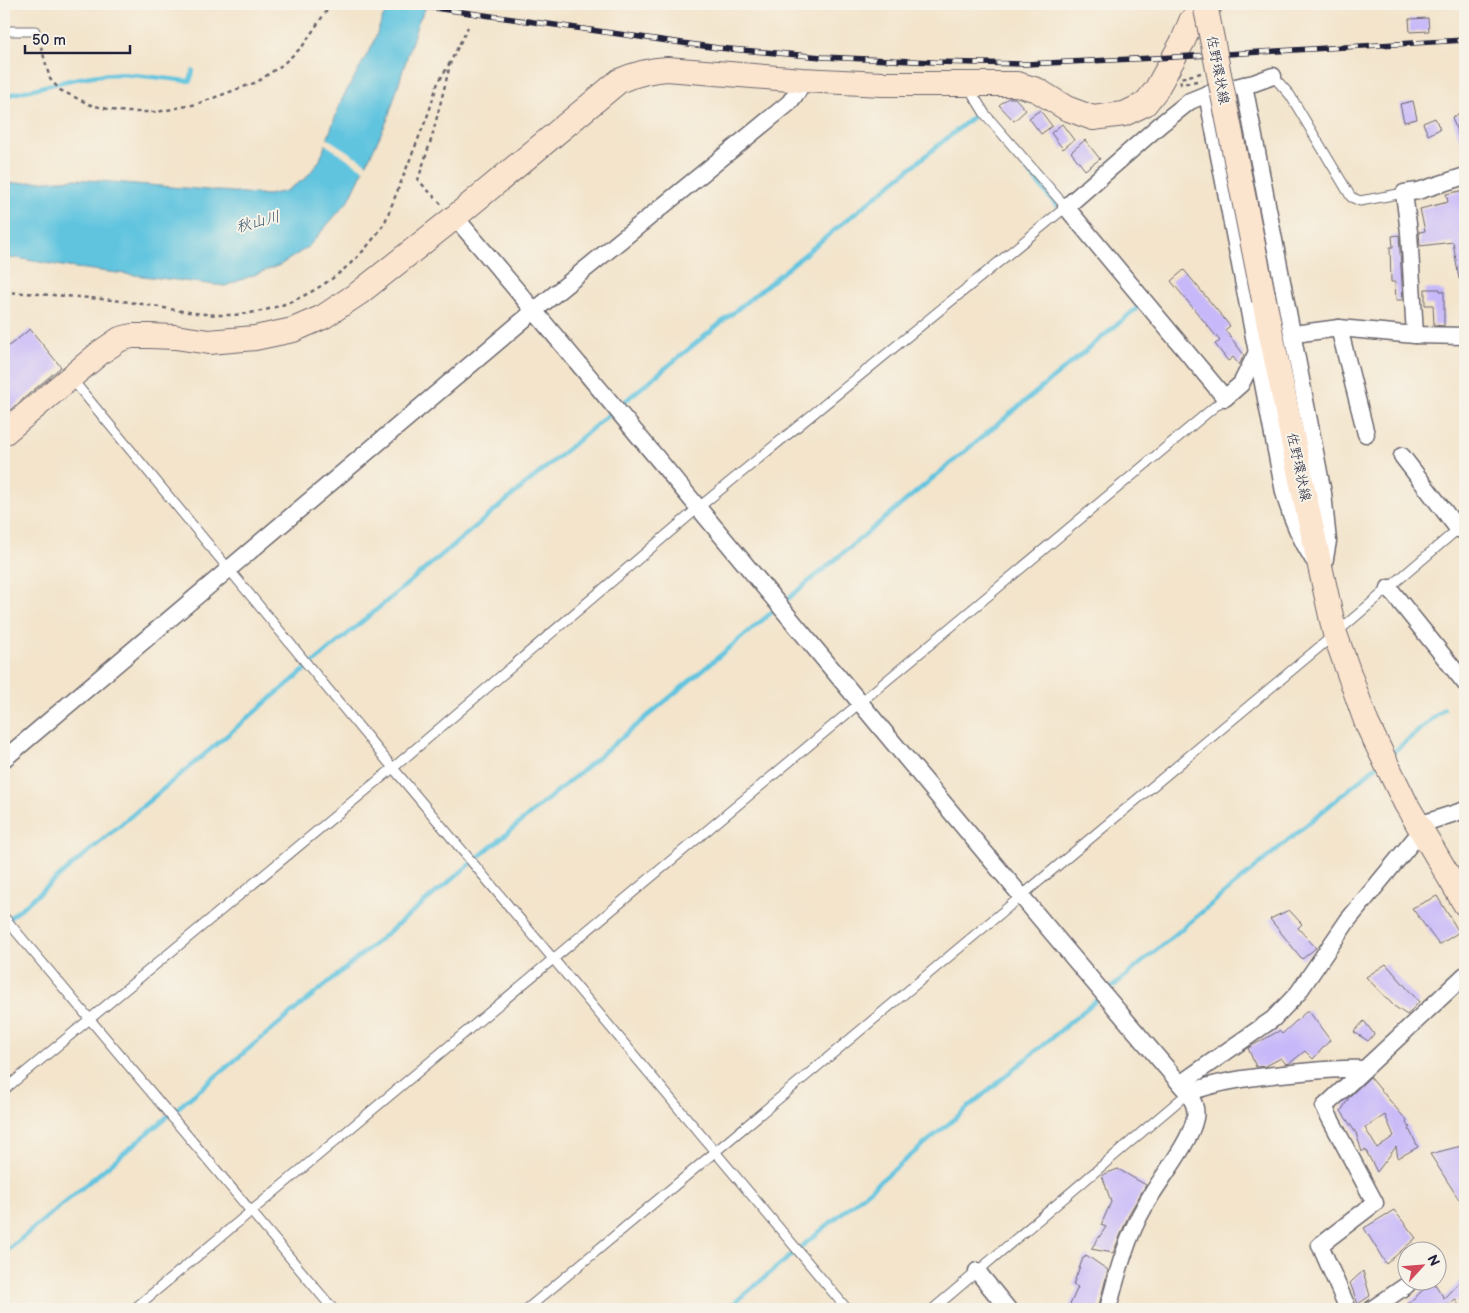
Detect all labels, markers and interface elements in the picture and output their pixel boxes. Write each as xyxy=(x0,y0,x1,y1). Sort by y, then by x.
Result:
scale bar xyxy=(25,22,130,54)
text: 50 m xyxy=(32,31,66,50)
street label: 佐野環状線 xyxy=(1203,34,1233,106)
water label: 秋山川 xyxy=(234,207,282,237)
street label: 佐野環状線 xyxy=(1283,431,1315,503)
north arrow xyxy=(1396,1240,1446,1290)
text: N xyxy=(1423,1252,1443,1269)

